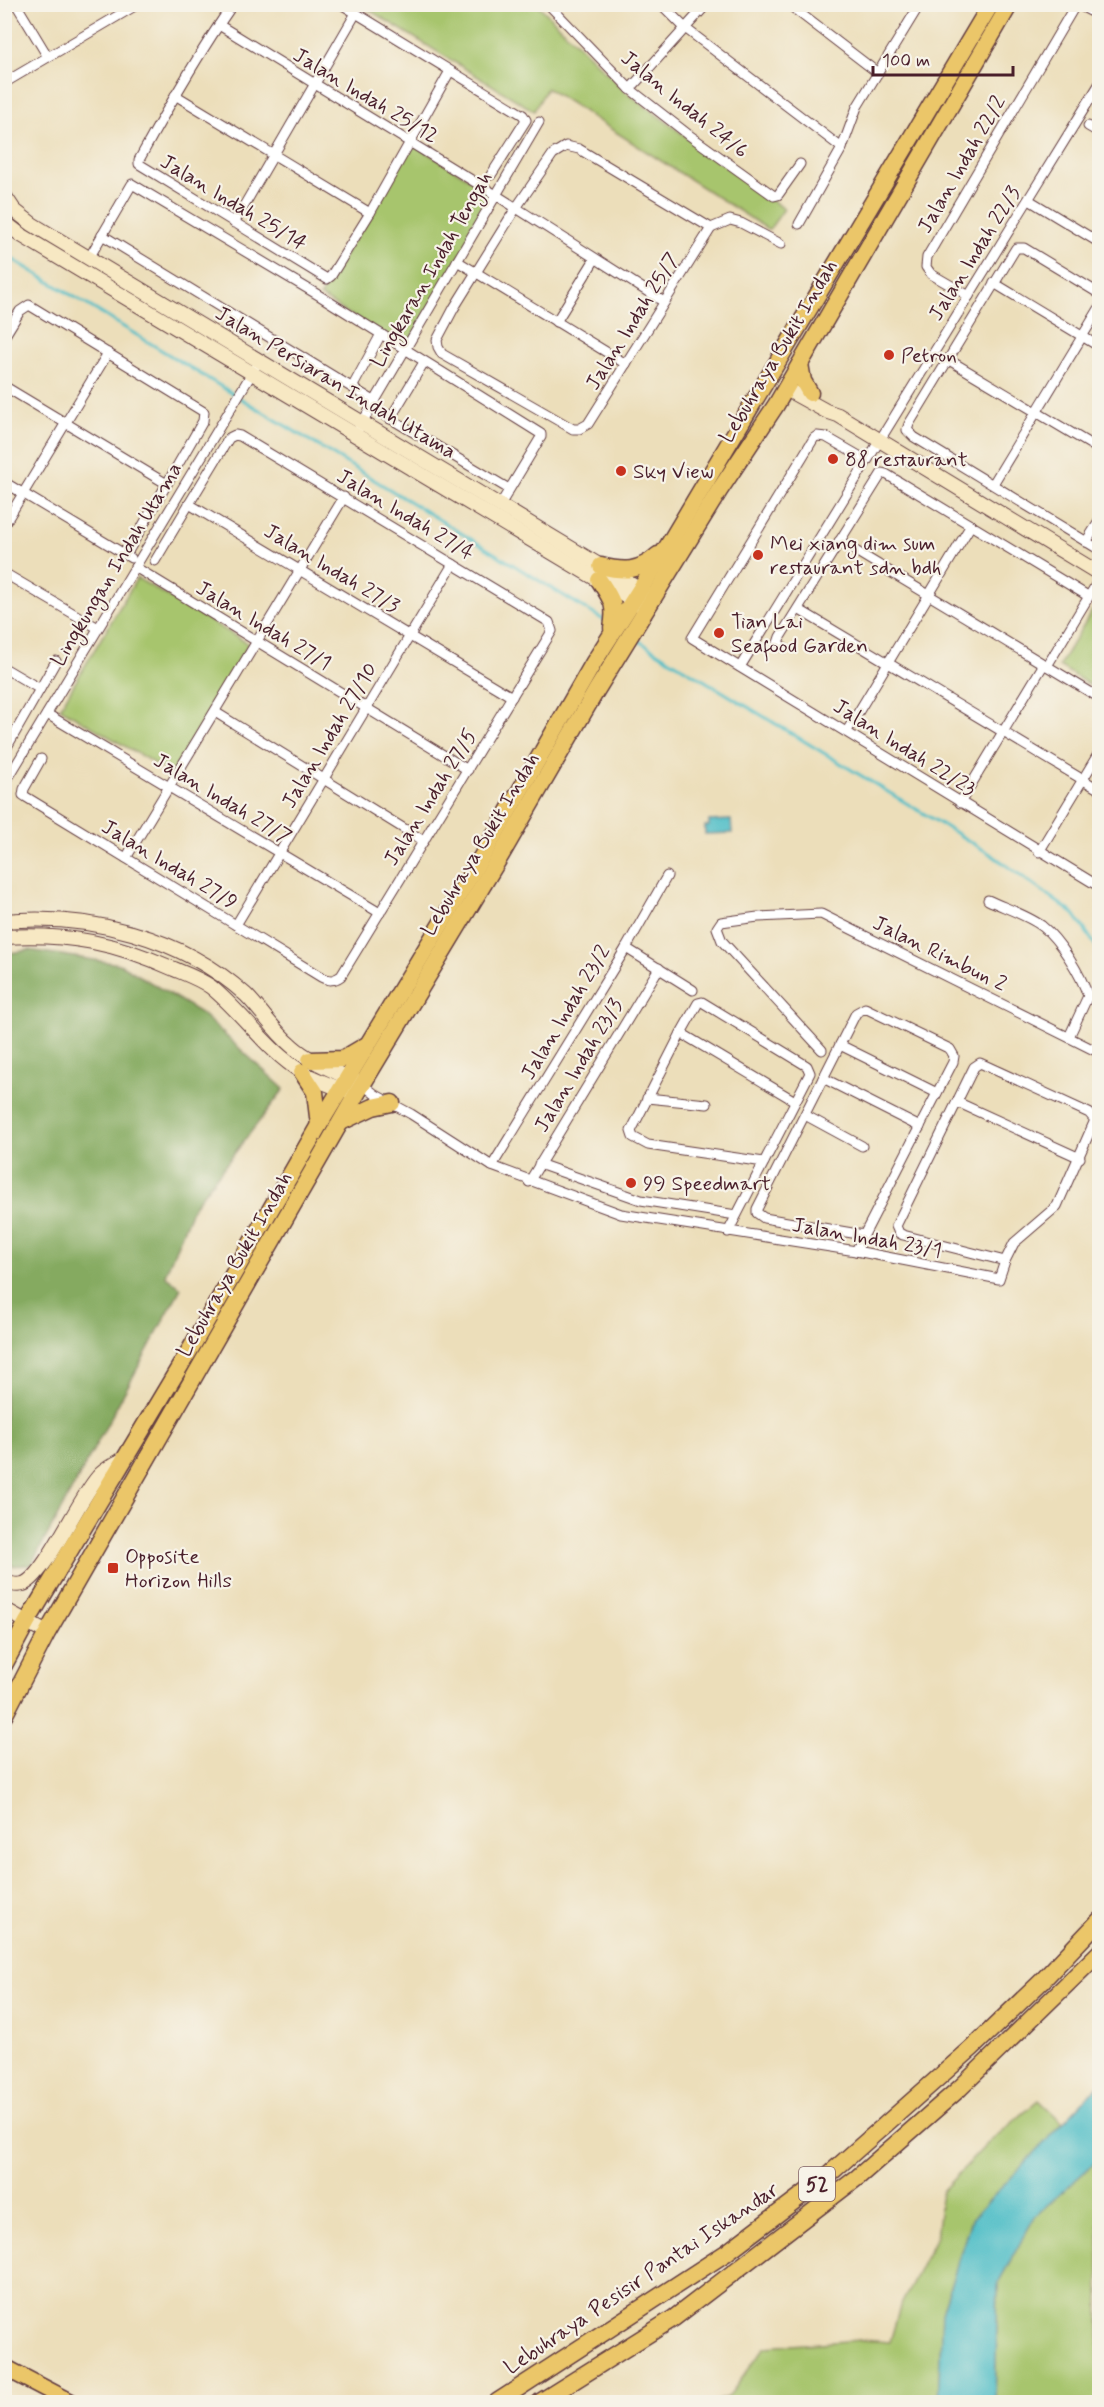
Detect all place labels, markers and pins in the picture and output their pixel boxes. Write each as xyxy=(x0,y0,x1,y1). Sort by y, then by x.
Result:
place label: Petron xyxy=(901,342,957,370)
marker: Petron xyxy=(882,348,896,362)
place label: 88 restaurant xyxy=(845,446,968,474)
marker: 88 restaurant xyxy=(826,452,840,466)
place label: Sky View xyxy=(633,458,714,486)
marker: Sky View xyxy=(614,464,628,478)
place label: Mei xiang dim sum restaurant sdn bdh xyxy=(770,530,942,582)
marker: Mei xiang dim sum restaurant sdn bdh xyxy=(751,548,765,562)
place label: Tian Lai Seafood Garden xyxy=(731,608,868,662)
marker: Tian Lai Seafood Garden xyxy=(712,626,726,640)
place label: 99 Speedmart xyxy=(643,1170,771,1198)
marker: 99 Speedmart xyxy=(624,1176,638,1190)
place label: Opposite Horizon Hills xyxy=(125,1543,232,1595)
marker: Opposite Horizon Hills xyxy=(106,1561,120,1575)

